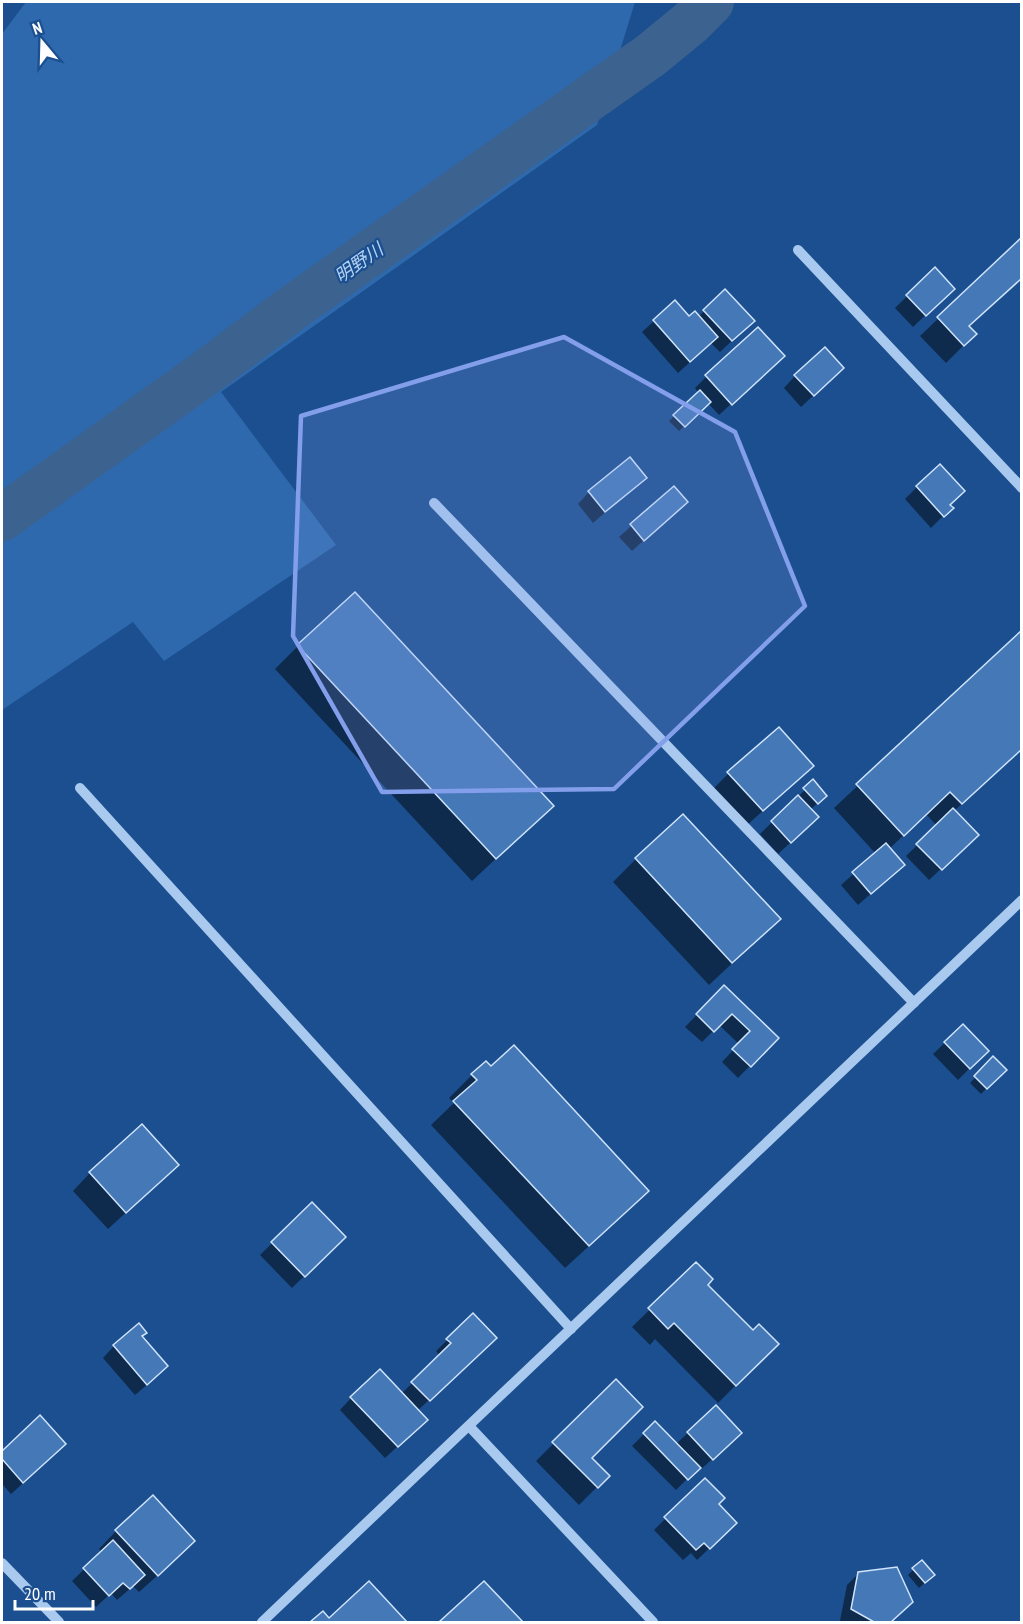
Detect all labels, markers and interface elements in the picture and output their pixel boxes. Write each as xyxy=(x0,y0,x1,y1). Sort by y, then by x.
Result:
north arrow xyxy=(12,12,72,72)
text: N xyxy=(30,17,44,39)
water label: 明野川 xyxy=(330,237,389,287)
scale bar xyxy=(15,1573,93,1611)
text: 20 m xyxy=(24,1582,56,1605)

